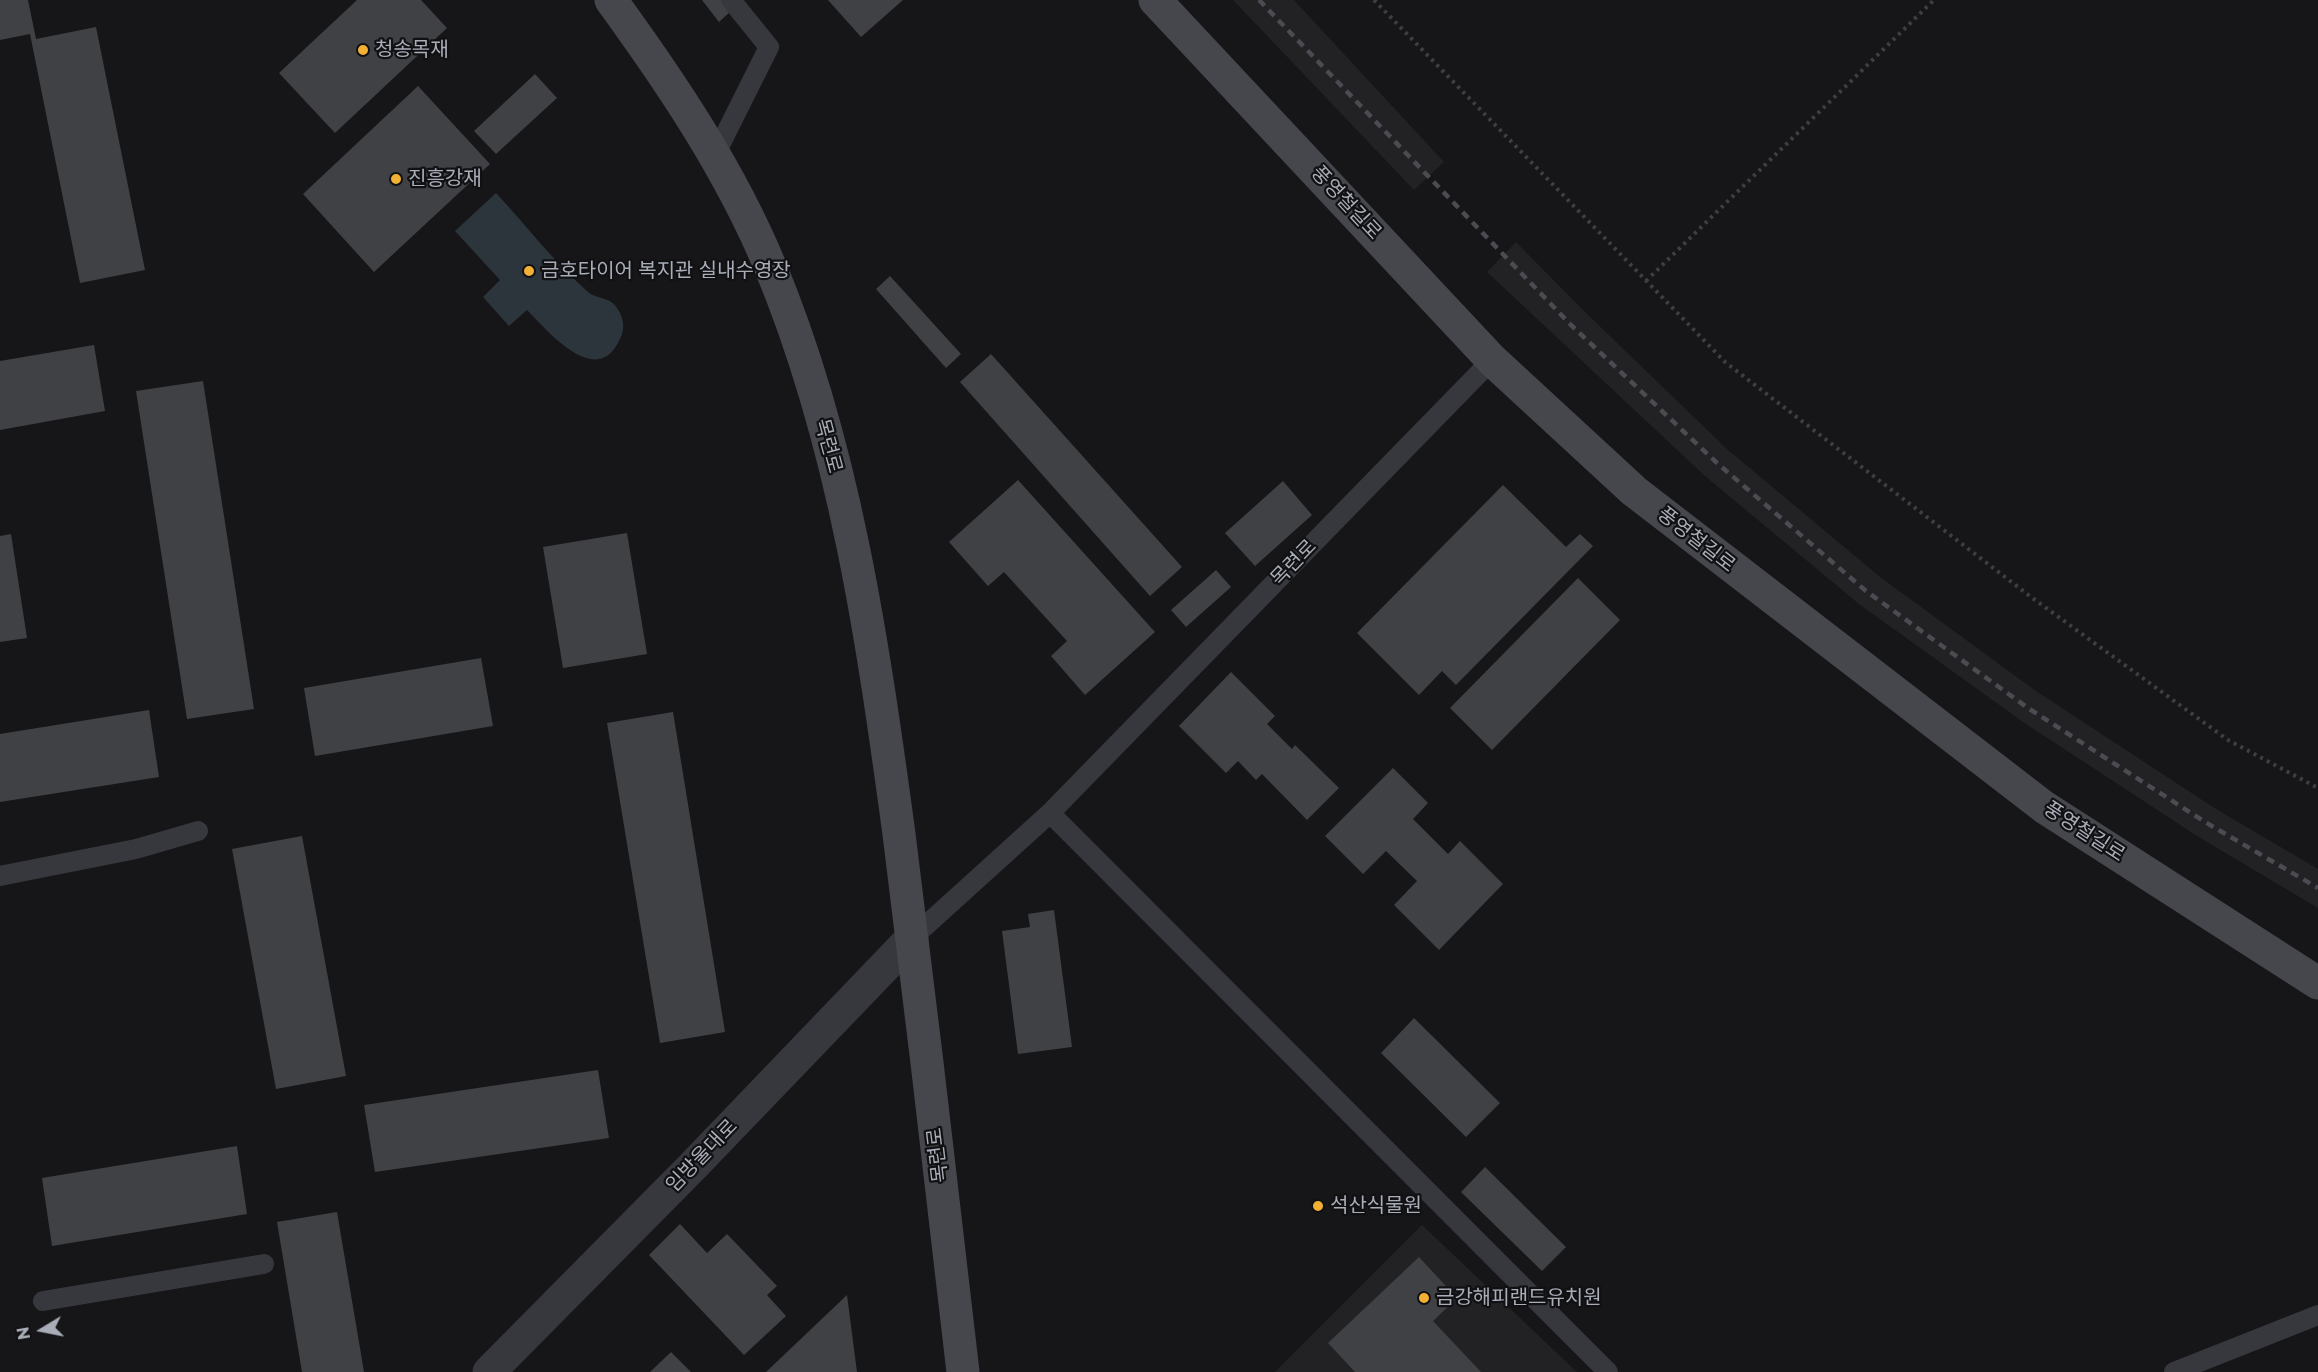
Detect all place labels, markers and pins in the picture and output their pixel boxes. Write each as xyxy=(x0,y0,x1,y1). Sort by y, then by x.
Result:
place label: 청송목재 xyxy=(375,38,449,62)
marker: 청송목재 xyxy=(356,43,370,57)
place label: 진흥강재 xyxy=(408,167,482,191)
marker: 진흥강재 xyxy=(389,172,403,186)
place label: 금호타이어 복지관 실내수영장 xyxy=(541,259,791,283)
marker: 금호타이어 복지관 실내수영장 xyxy=(522,264,536,278)
place label: 석산식물원 xyxy=(1330,1194,1422,1218)
marker: 석산식물원 xyxy=(1311,1199,1325,1213)
place label: 금강해피랜드유치원 xyxy=(1436,1286,1602,1310)
marker: 금강해피랜드유치원 xyxy=(1417,1291,1431,1305)

